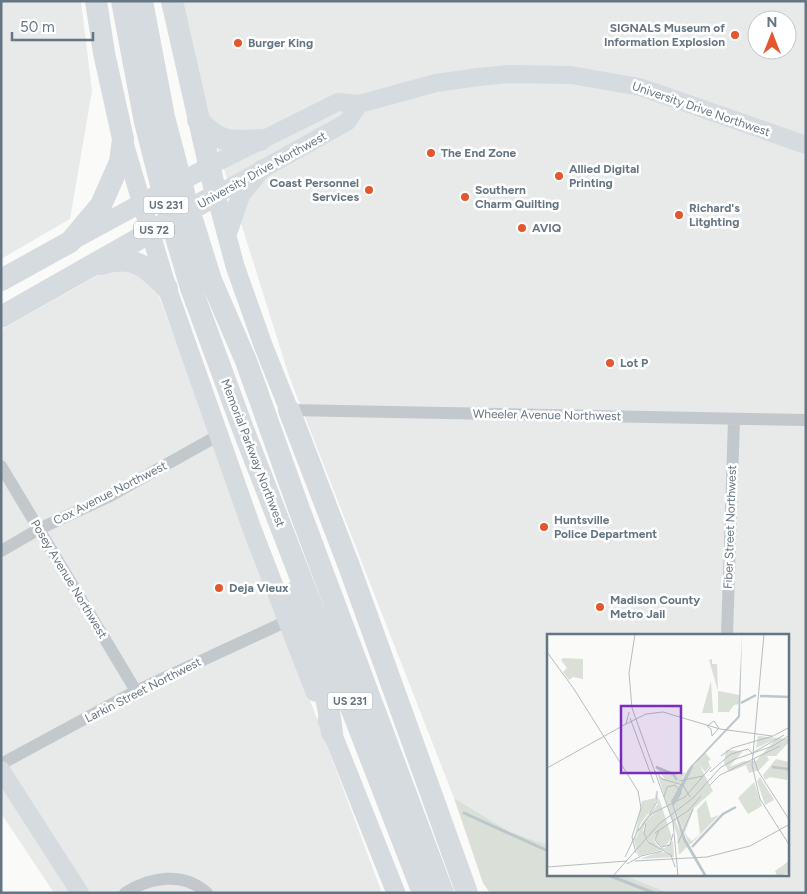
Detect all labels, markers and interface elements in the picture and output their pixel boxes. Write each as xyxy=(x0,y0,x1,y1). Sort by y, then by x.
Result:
scale bar xyxy=(12,10,94,42)
north arrow xyxy=(747,10,797,60)
text: N xyxy=(767,14,777,31)
text: 50 m xyxy=(20,18,55,36)
place label: SIGNALS Museum of Information Explosion xyxy=(604,21,725,49)
marker: SIGNALS Museum of Information Explosion xyxy=(729,29,741,41)
place label: Burger King xyxy=(248,36,313,50)
marker: Burger King xyxy=(232,37,244,49)
street label: University Drive Northwest xyxy=(630,79,772,139)
street label: University Drive Northwest xyxy=(195,129,329,211)
place label: The End Zone xyxy=(441,146,517,160)
marker: The End Zone xyxy=(425,147,437,159)
place label: Allied Digital Printing xyxy=(569,162,639,190)
marker: Allied Digital Printing xyxy=(553,170,565,182)
place label: Coast Personnel Services xyxy=(270,176,359,204)
place label: Southern Charm Quilting xyxy=(475,183,559,211)
marker: Coast Personnel Services xyxy=(363,184,375,196)
marker: Southern Charm Quilting xyxy=(459,191,471,203)
road number: US 231 xyxy=(144,196,188,214)
place label: Richard's Litghting xyxy=(689,201,740,229)
marker: Richard's Litghting xyxy=(673,209,685,221)
place label: AVIQ xyxy=(532,221,562,235)
road number: US 72 xyxy=(134,222,174,238)
marker: AVIQ xyxy=(516,222,528,234)
place label: Lot P xyxy=(620,356,649,370)
marker: Lot P xyxy=(604,357,616,369)
street label: Memorial Parkway Northwest xyxy=(218,377,288,529)
street label: Wheeler Avenue Northwest xyxy=(473,407,622,423)
street label: Cox Avenue Northwest xyxy=(51,458,169,528)
street label: Fiber Street Northwest xyxy=(721,464,739,589)
place label: Huntsville Police Department xyxy=(554,513,657,541)
street label: Posey Avenue Northwest xyxy=(28,517,110,641)
marker: Huntsville Police Department xyxy=(538,521,550,533)
place label: Deja Vieux xyxy=(229,581,289,595)
marker: Deja Vieux xyxy=(213,582,225,594)
place label: Madison County Metro Jail xyxy=(610,593,700,621)
marker: Madison County Metro Jail xyxy=(594,601,606,613)
inset map xyxy=(547,634,790,876)
street label: Larkin Street Northwest xyxy=(83,654,204,725)
road number: US 231 xyxy=(328,692,372,709)

